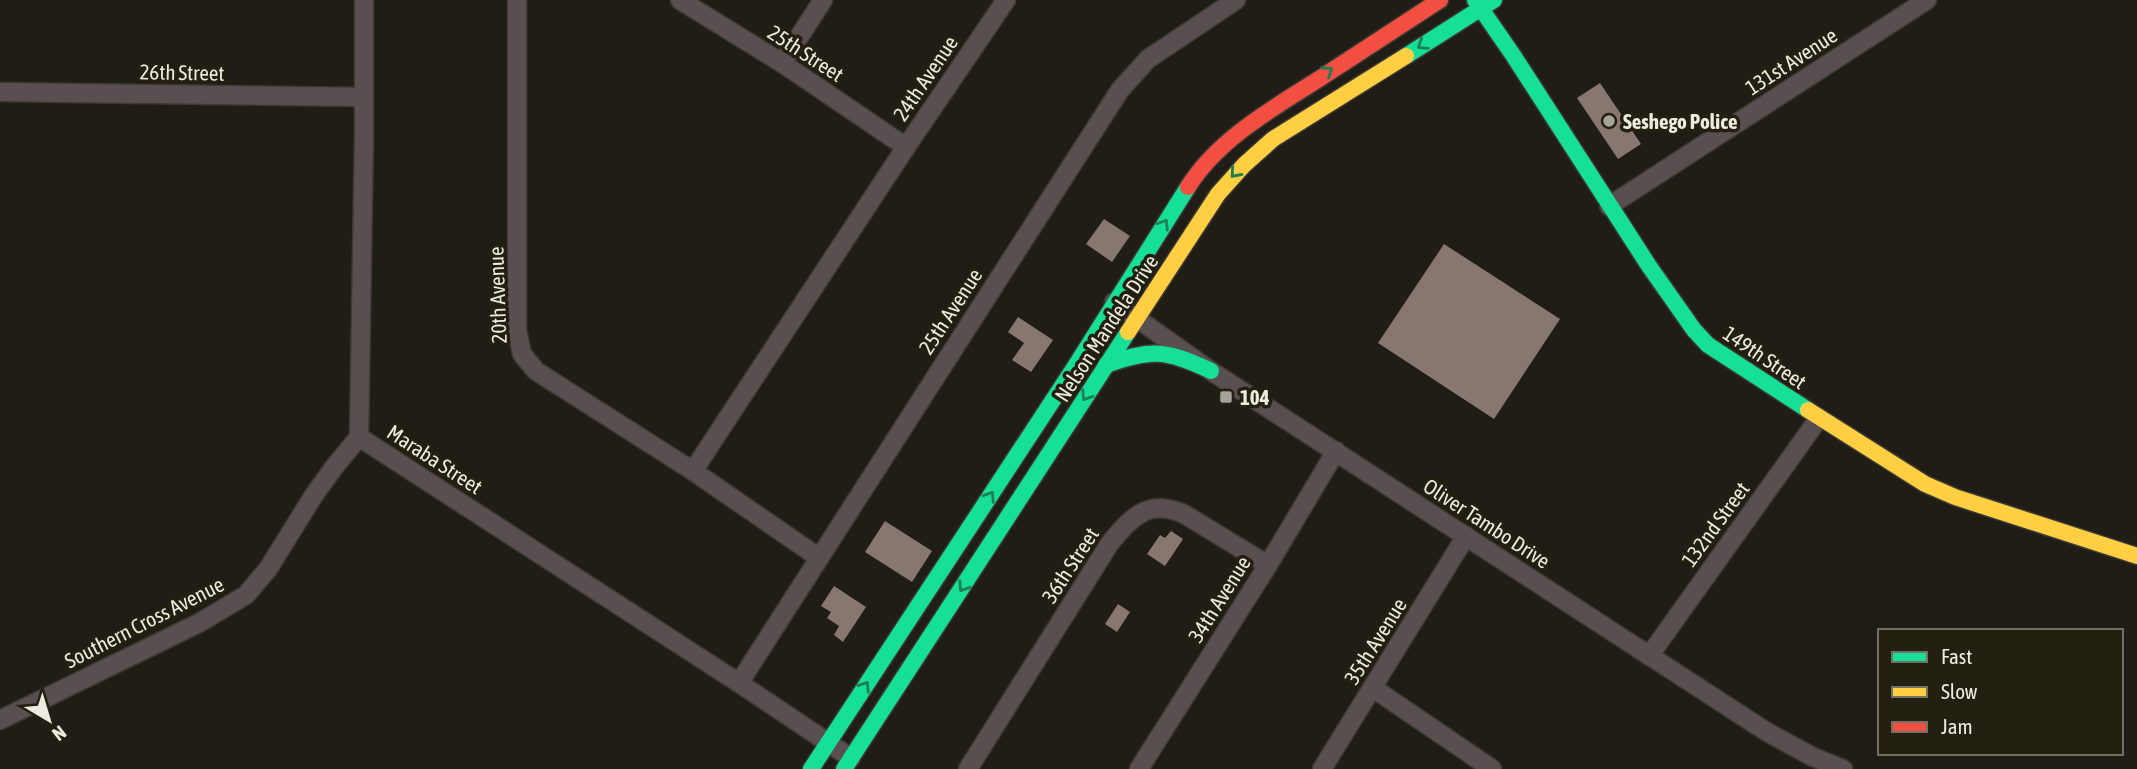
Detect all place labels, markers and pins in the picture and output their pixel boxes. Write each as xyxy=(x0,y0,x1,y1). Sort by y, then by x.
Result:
place label: Seshego Police xyxy=(1623,109,1738,133)
marker: Seshego Police xyxy=(1601,113,1617,129)
place label: 104 xyxy=(1240,385,1270,409)
marker: 104 xyxy=(1218,389,1234,405)

